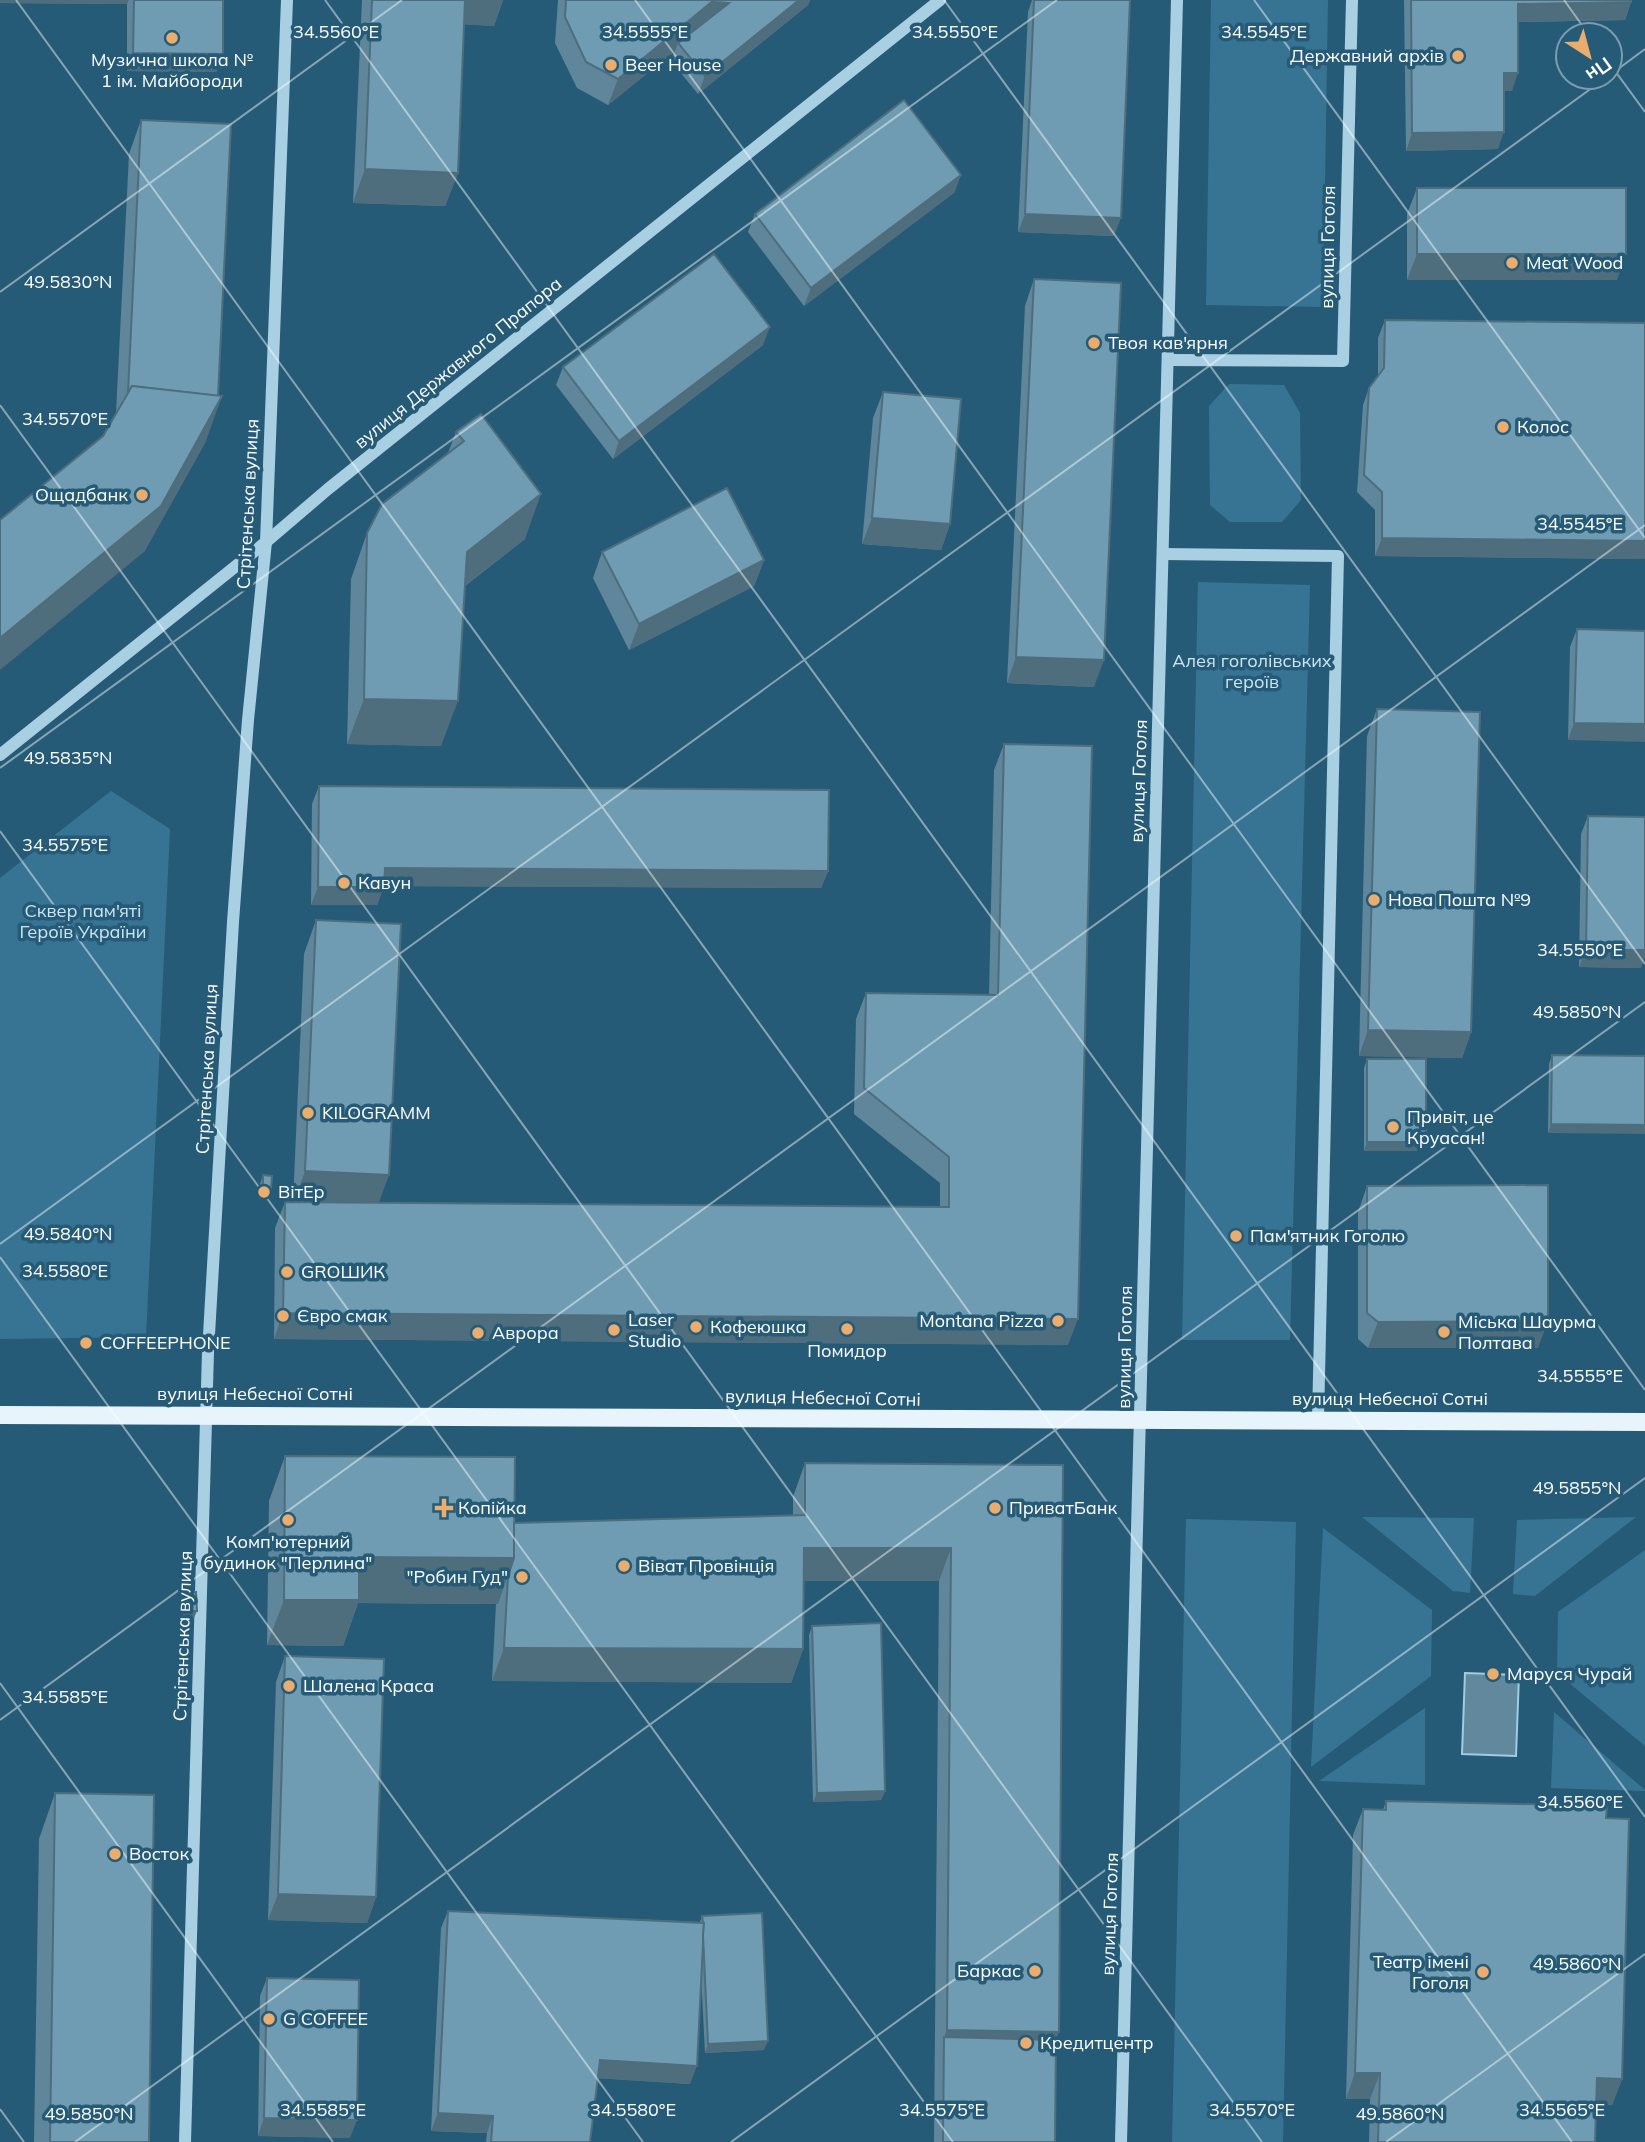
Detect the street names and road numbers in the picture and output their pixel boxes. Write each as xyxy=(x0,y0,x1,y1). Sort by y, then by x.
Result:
street label: вулиця Гоголя xyxy=(1315,185,1340,309)
street label: вулиця Державного Прапора xyxy=(349,272,566,453)
street label: Стрітенська вулиця xyxy=(232,418,263,590)
street label: вулиця Гоголя xyxy=(1125,719,1152,843)
street label: Стрітенська вулиця xyxy=(191,983,222,1155)
street label: вулиця Гоголя xyxy=(1112,1285,1137,1409)
street label: вулиця Небесної Сотні xyxy=(157,1382,353,1405)
street label: вулиця Небесної Сотні xyxy=(725,1384,921,1411)
street label: вулиця Небесної Сотні xyxy=(1292,1387,1488,1410)
street label: Стрітенська вулиця xyxy=(168,1550,197,1722)
street label: вулиця Гоголя xyxy=(1096,1852,1123,1976)

